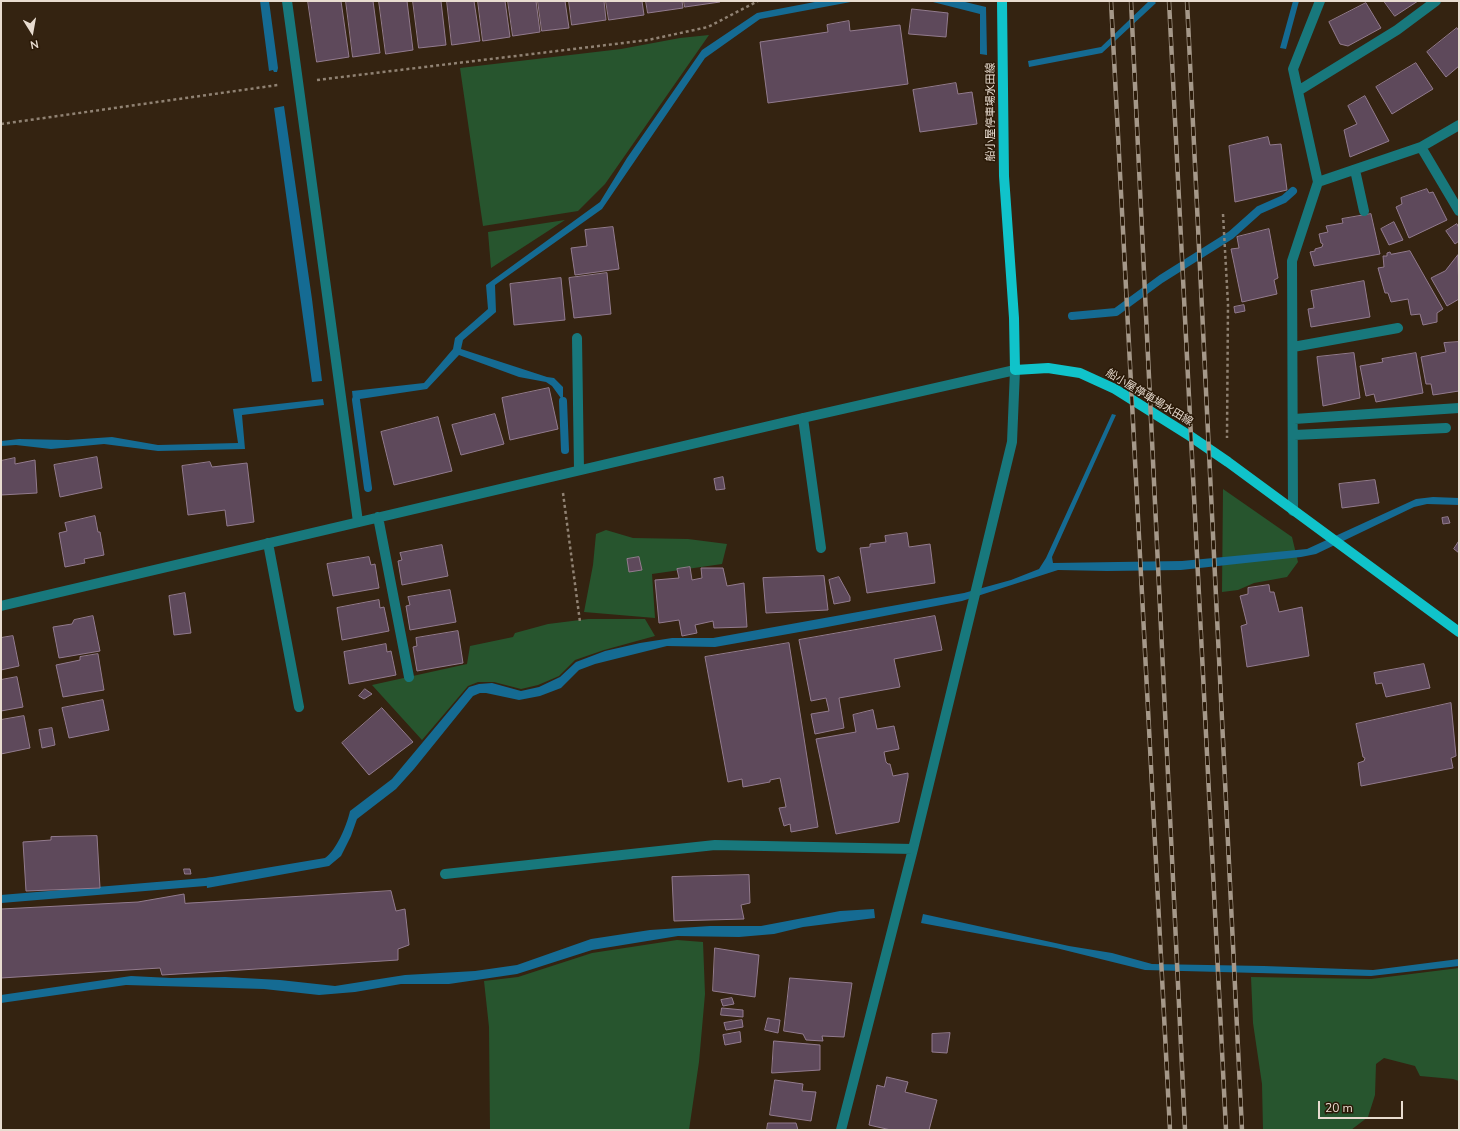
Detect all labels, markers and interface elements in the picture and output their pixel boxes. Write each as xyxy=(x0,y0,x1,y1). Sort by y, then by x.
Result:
north arrow xyxy=(12,12,52,52)
text: N xyxy=(29,36,40,52)
street label: 船小屋停車場水田線 xyxy=(984,63,998,161)
street label: 船小屋停車場水田線 xyxy=(1103,367,1195,429)
scale bar xyxy=(1320,1093,1405,1119)
text: 20 m xyxy=(1325,1100,1353,1116)

